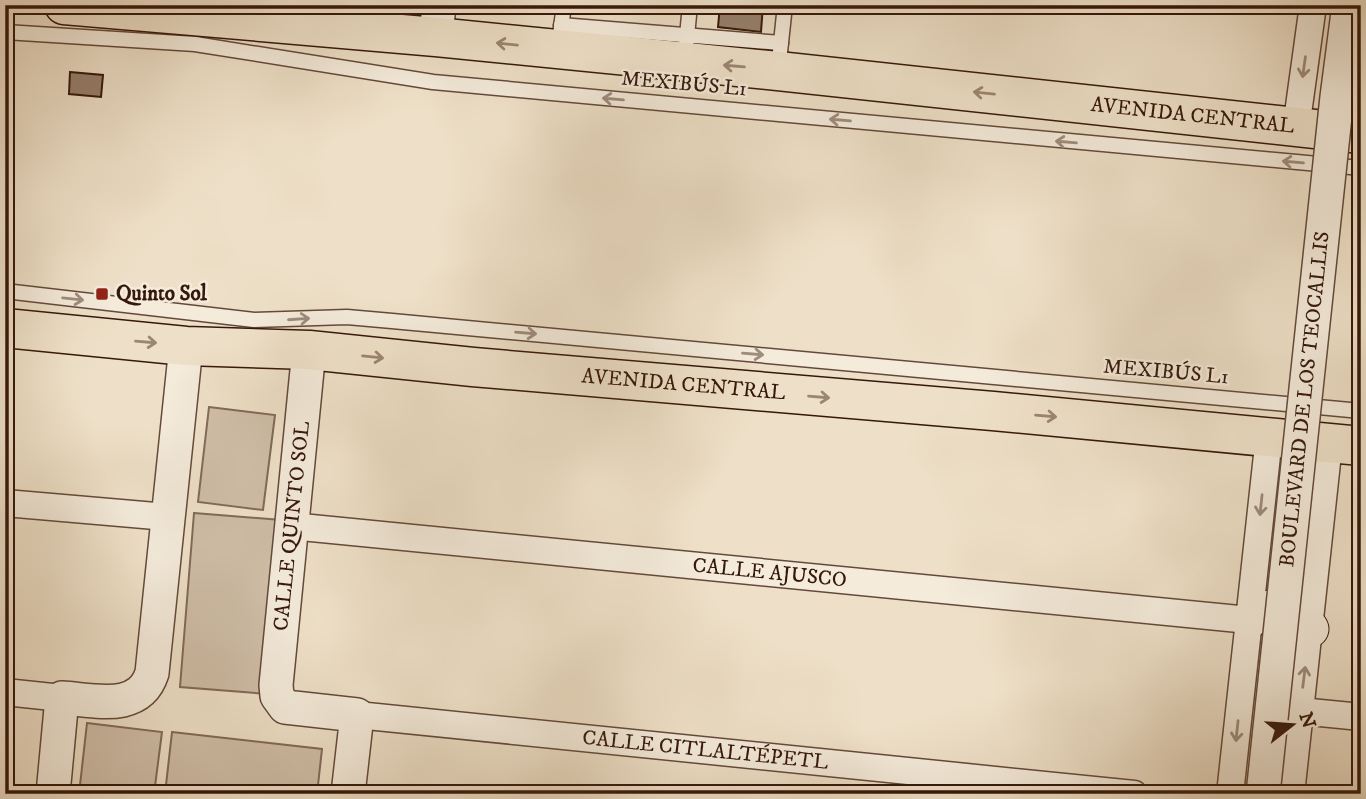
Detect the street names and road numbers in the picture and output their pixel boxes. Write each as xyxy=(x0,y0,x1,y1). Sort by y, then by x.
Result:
street label: MEXIBÚS L1 xyxy=(620,64,748,102)
street label: AVENIDA CENTRAL xyxy=(1089,92,1296,140)
street label: BOULEVARD DE LOS TEOCALLIS xyxy=(1274,230,1336,568)
street label: MEXIBÚS L1 xyxy=(1102,352,1230,390)
street label: AVENIDA CENTRAL xyxy=(580,363,786,406)
street label: CALLE QUINTO SOL xyxy=(268,420,316,632)
street label: CALLE AJUSCO xyxy=(691,552,848,593)
street label: CALLE CITLALTÉPETL xyxy=(581,725,829,776)

